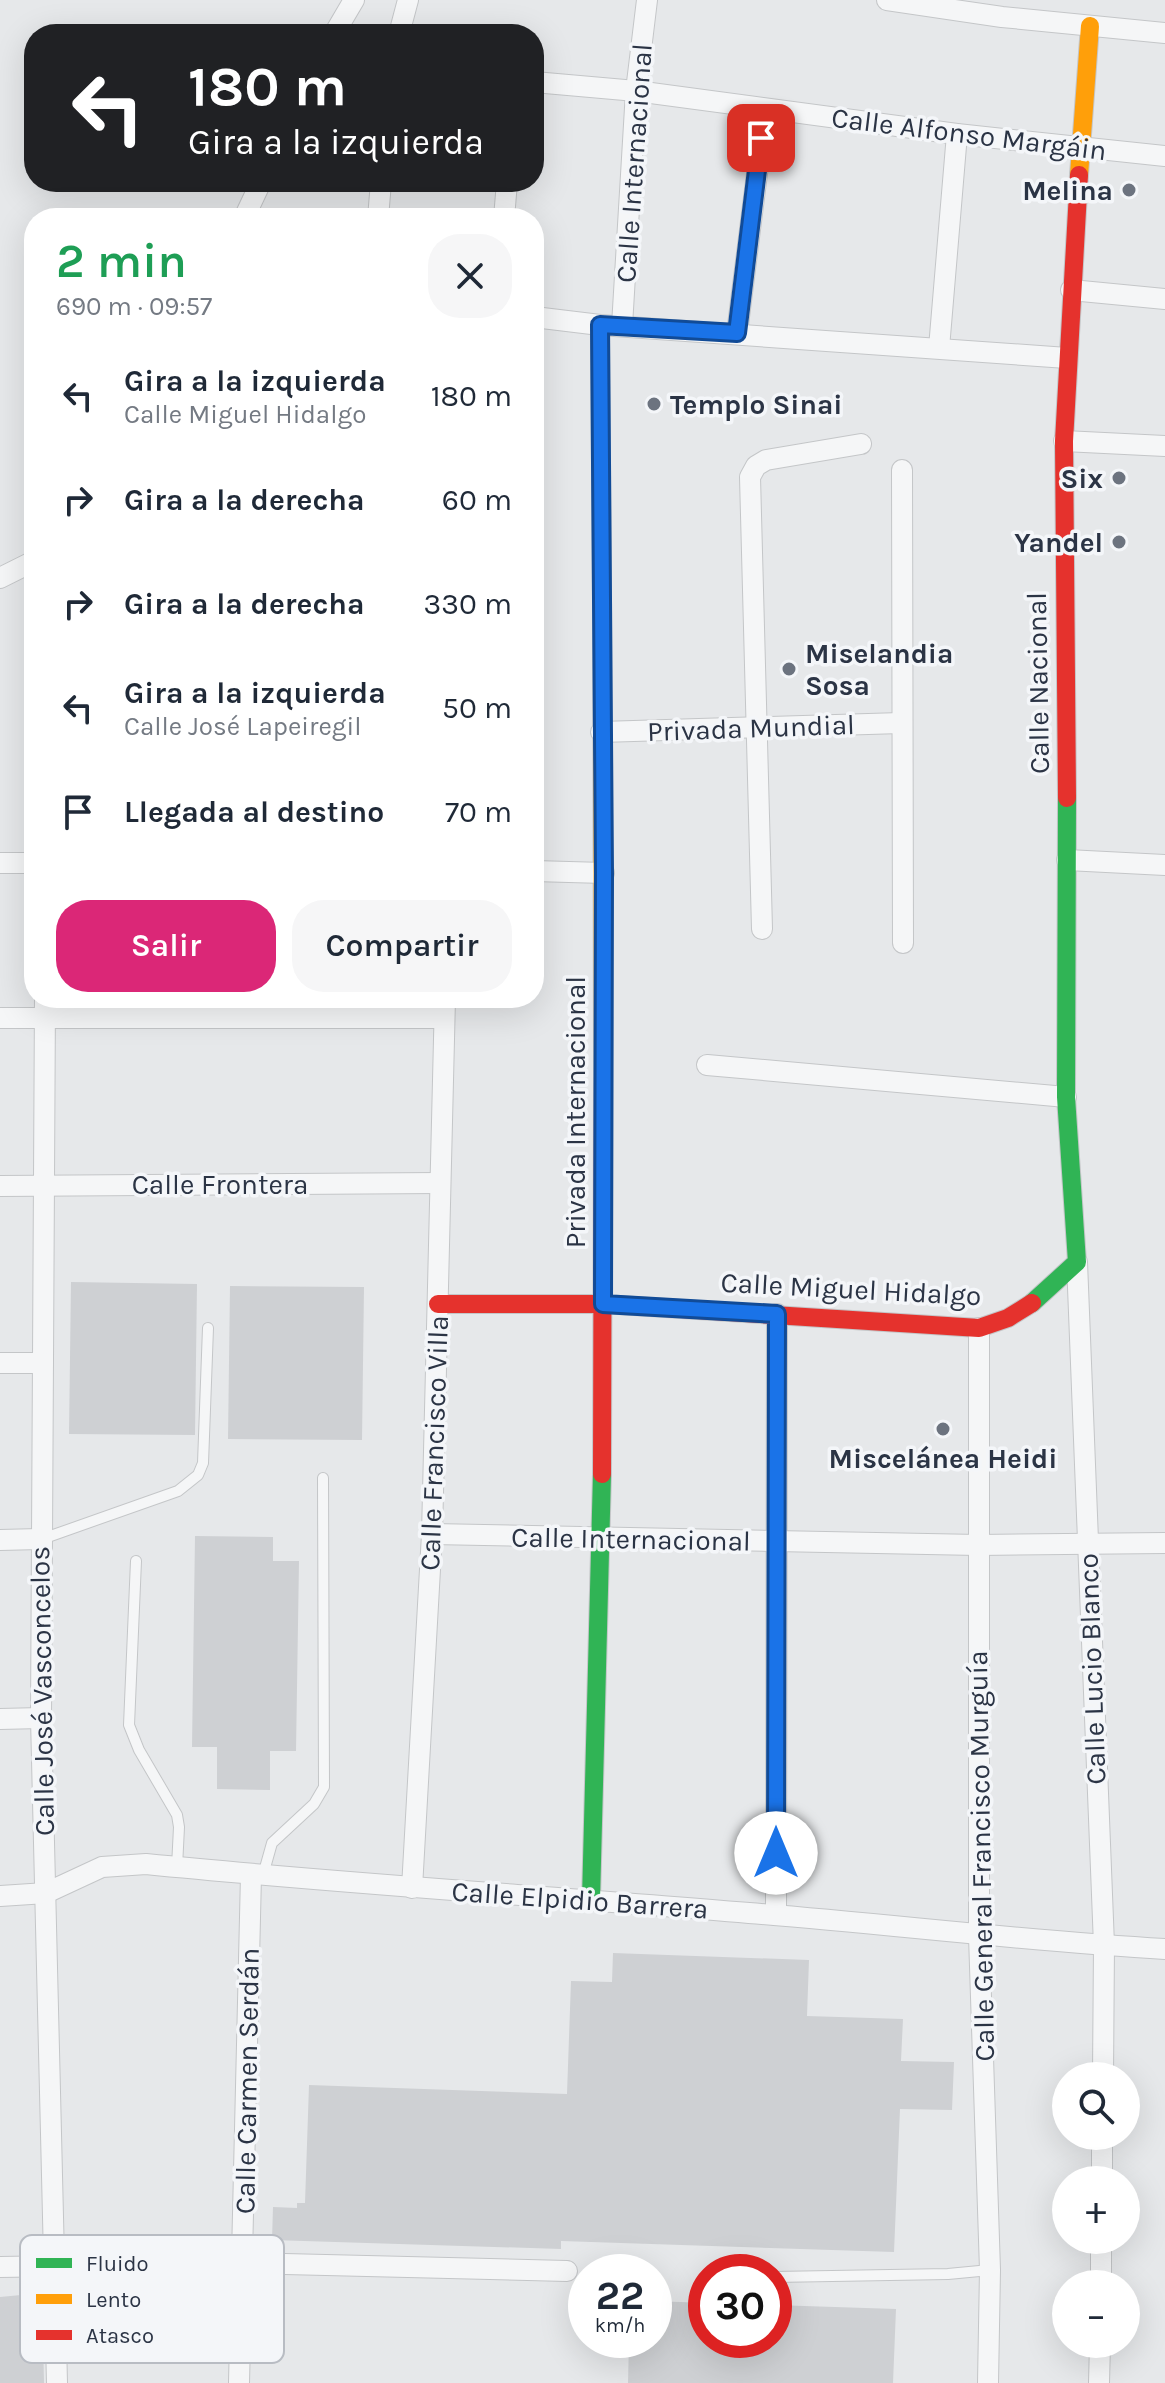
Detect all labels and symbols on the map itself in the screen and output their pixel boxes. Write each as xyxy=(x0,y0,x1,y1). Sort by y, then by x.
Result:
street label: Calle Internacional xyxy=(609,42,659,284)
street label: Calle Alfonso Margáin xyxy=(830,101,1108,167)
pin xyxy=(727,104,795,172)
place label: Melina xyxy=(1022,174,1113,207)
marker: Melina xyxy=(1120,181,1138,199)
place label: Templo Sinai xyxy=(670,388,843,421)
marker: Templo Sinai xyxy=(645,395,663,413)
place label: Six xyxy=(1060,462,1103,495)
marker: Six xyxy=(1110,469,1128,487)
place label: Yandel xyxy=(1014,526,1103,559)
marker: Yandel xyxy=(1110,533,1128,551)
street label: Calle Nacional xyxy=(1020,592,1056,774)
place label: Miselandia Sosa xyxy=(805,637,953,702)
marker: Miselandia Sosa xyxy=(780,660,798,678)
street label: Privada Mundial xyxy=(647,708,855,748)
street label: Privada Internacional xyxy=(559,976,592,1248)
street label: Calle Frontera xyxy=(132,1168,308,1201)
street label: Calle Miguel Hidalgo xyxy=(720,1266,982,1312)
street label: Calle Francisco Villa xyxy=(413,1315,455,1571)
marker: Miscelánea Heidi xyxy=(934,1420,952,1438)
place label: Miscelánea Heidi xyxy=(829,1442,1057,1475)
street label: Calle Internacional xyxy=(511,1520,751,1558)
street label: Calle José Vasconcelos xyxy=(23,1546,61,1836)
street label: Calle Lucio Blanco xyxy=(1071,1553,1113,1785)
street label: Calle General Francisco Murguía xyxy=(961,1650,1001,2062)
position arrow xyxy=(734,1811,818,1895)
street label: Calle Elpidio Barrera xyxy=(450,1875,710,1925)
street label: Calle Carmen Serdán xyxy=(228,1948,266,2214)
legend xyxy=(20,2235,284,2363)
text: Fluido xyxy=(86,2251,149,2277)
speed limit sign: 30 xyxy=(688,2254,792,2358)
text: Lento xyxy=(86,2287,141,2313)
text: Atasco xyxy=(86,2323,154,2349)

